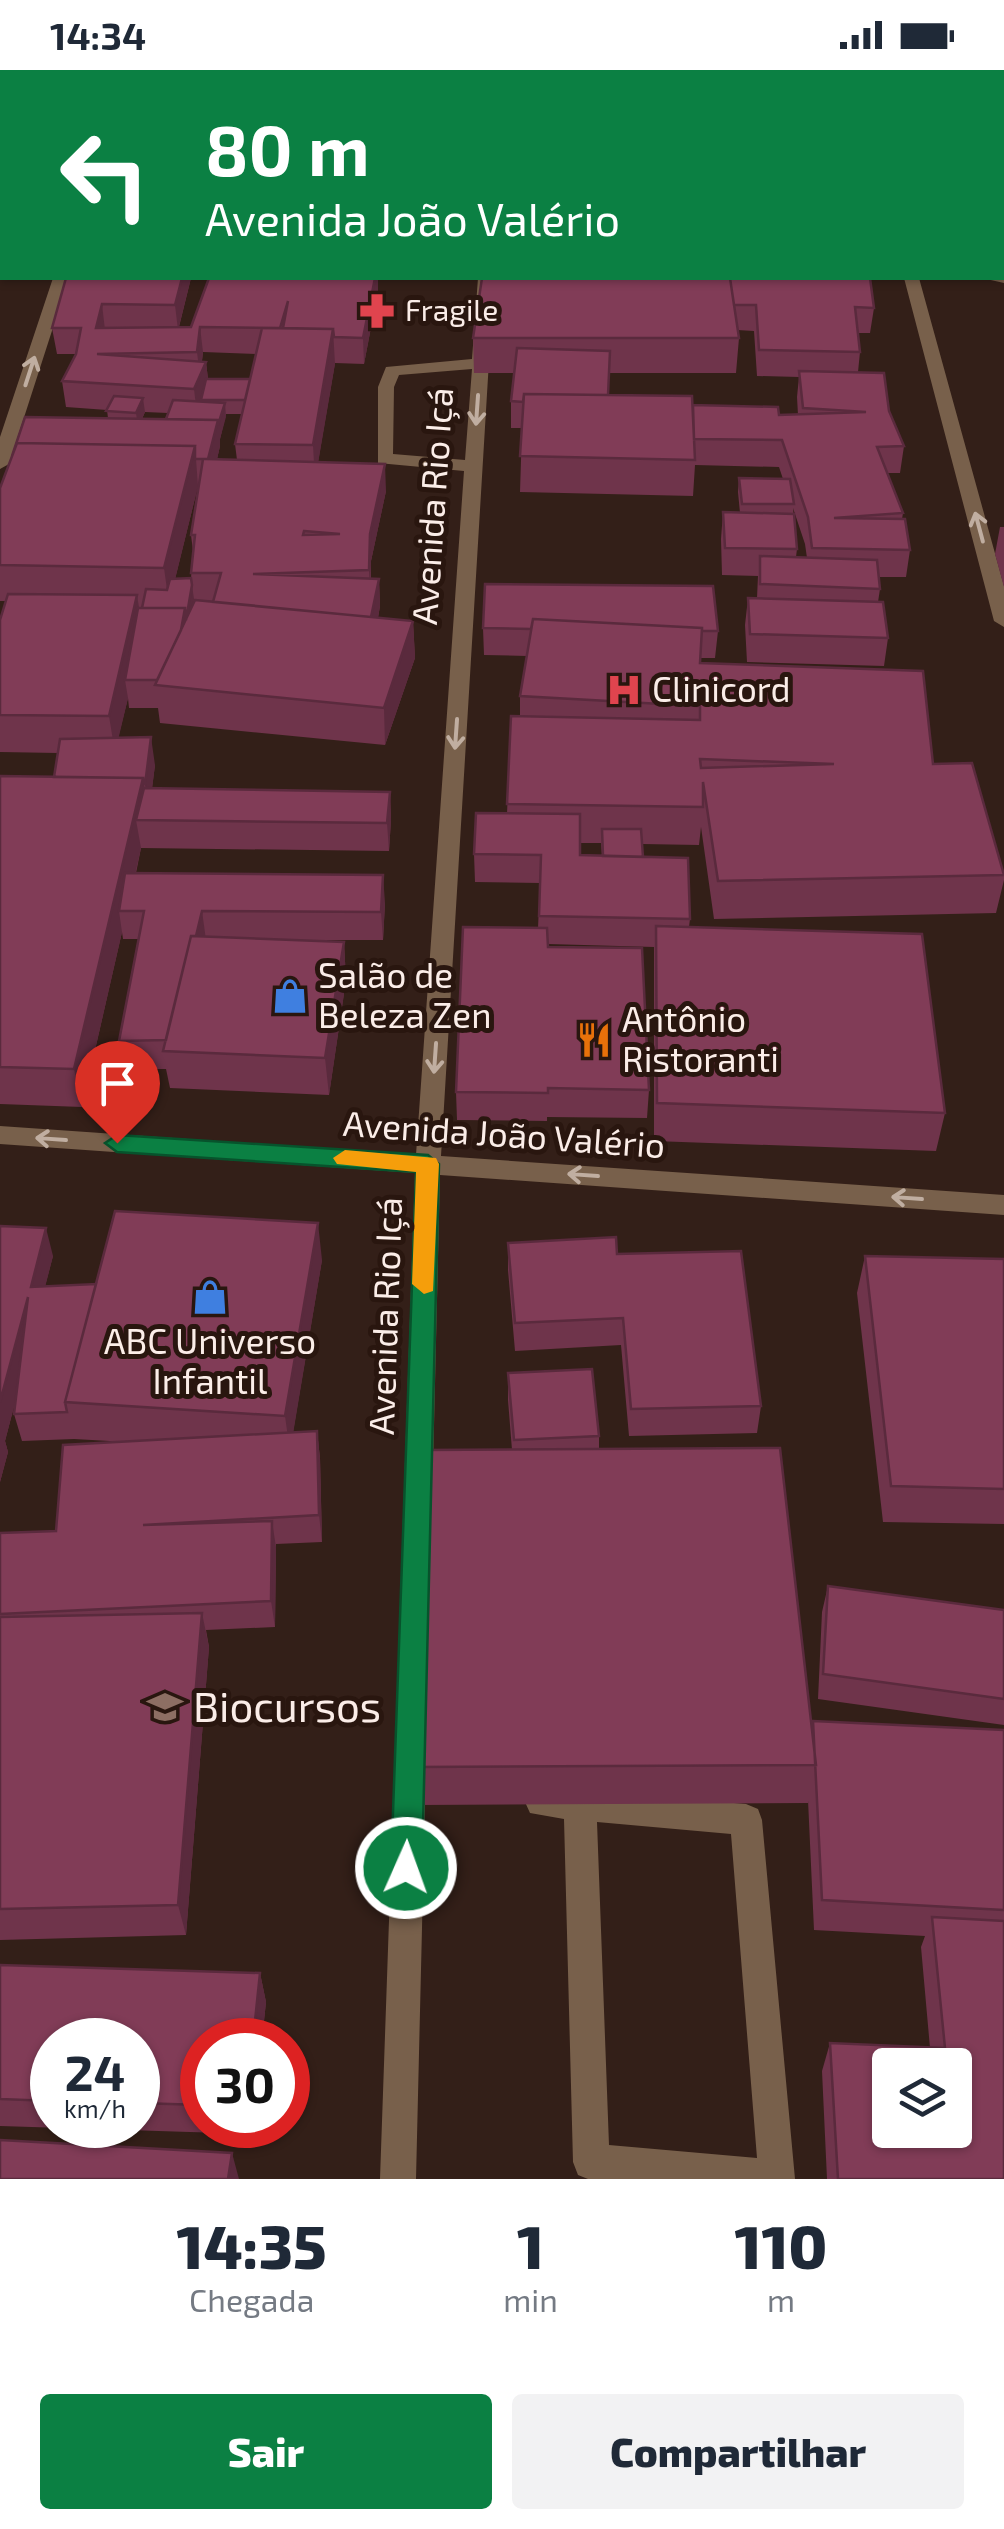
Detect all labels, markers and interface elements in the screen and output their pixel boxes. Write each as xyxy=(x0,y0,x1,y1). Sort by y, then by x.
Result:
text: 14:34 xyxy=(50,12,146,58)
text: 80 m xyxy=(205,106,370,190)
icon: left xyxy=(40,110,170,240)
text: Avenida João Valério xyxy=(205,191,620,245)
place label: Fragile xyxy=(405,291,498,327)
pharmacy icon: Fragile xyxy=(358,292,396,330)
one-way arrow xyxy=(23,356,41,387)
street label: Avenida Rio Içá xyxy=(402,386,462,626)
one-way arrow xyxy=(468,393,487,425)
one-way arrow xyxy=(968,512,987,543)
place label: Clinicord xyxy=(652,667,791,709)
hospital icon: Clinicord xyxy=(605,671,643,709)
one-way arrow xyxy=(446,717,465,750)
place label: Salão de Beleza Zen xyxy=(318,953,492,1035)
shop icon: Salão de Beleza Zen xyxy=(271,977,309,1015)
place label: Antônio Ristoranti xyxy=(622,997,779,1079)
restaurant icon: Antônio Ristoranti xyxy=(575,1021,613,1059)
pin xyxy=(75,1041,160,1144)
one-way arrow xyxy=(425,1042,444,1074)
icon: arrive xyxy=(90,1056,145,1111)
street label: Avenida João Valério xyxy=(342,1101,667,1165)
one-way arrow xyxy=(36,1129,68,1148)
one-way arrow xyxy=(567,1165,599,1184)
one-way arrow xyxy=(891,1188,923,1207)
street label: Avenida Rio Içá xyxy=(359,1196,411,1436)
shop icon: ABC Universo Infantil xyxy=(191,1278,229,1316)
place label: ABC Universo Infantil xyxy=(104,1319,316,1401)
place label: Biocursos xyxy=(193,1680,381,1730)
school or university icon: Biocursos xyxy=(146,1688,184,1726)
position arrow xyxy=(354,1816,458,1920)
speed limit sign: 30 xyxy=(180,2018,310,2148)
text: 24 xyxy=(65,2041,125,2101)
map controls xyxy=(872,2048,972,2148)
button: layers xyxy=(872,2048,972,2148)
text: km/h xyxy=(64,2093,126,2123)
text: 14:35 xyxy=(177,2209,327,2281)
text: 1 xyxy=(517,2209,544,2281)
text: 110 xyxy=(734,2209,827,2281)
text: Chegada xyxy=(189,2280,314,2318)
text: min xyxy=(503,2280,558,2318)
text: m xyxy=(767,2280,795,2318)
button: Sair xyxy=(40,2394,492,2509)
button: Compartilhar xyxy=(512,2394,964,2509)

